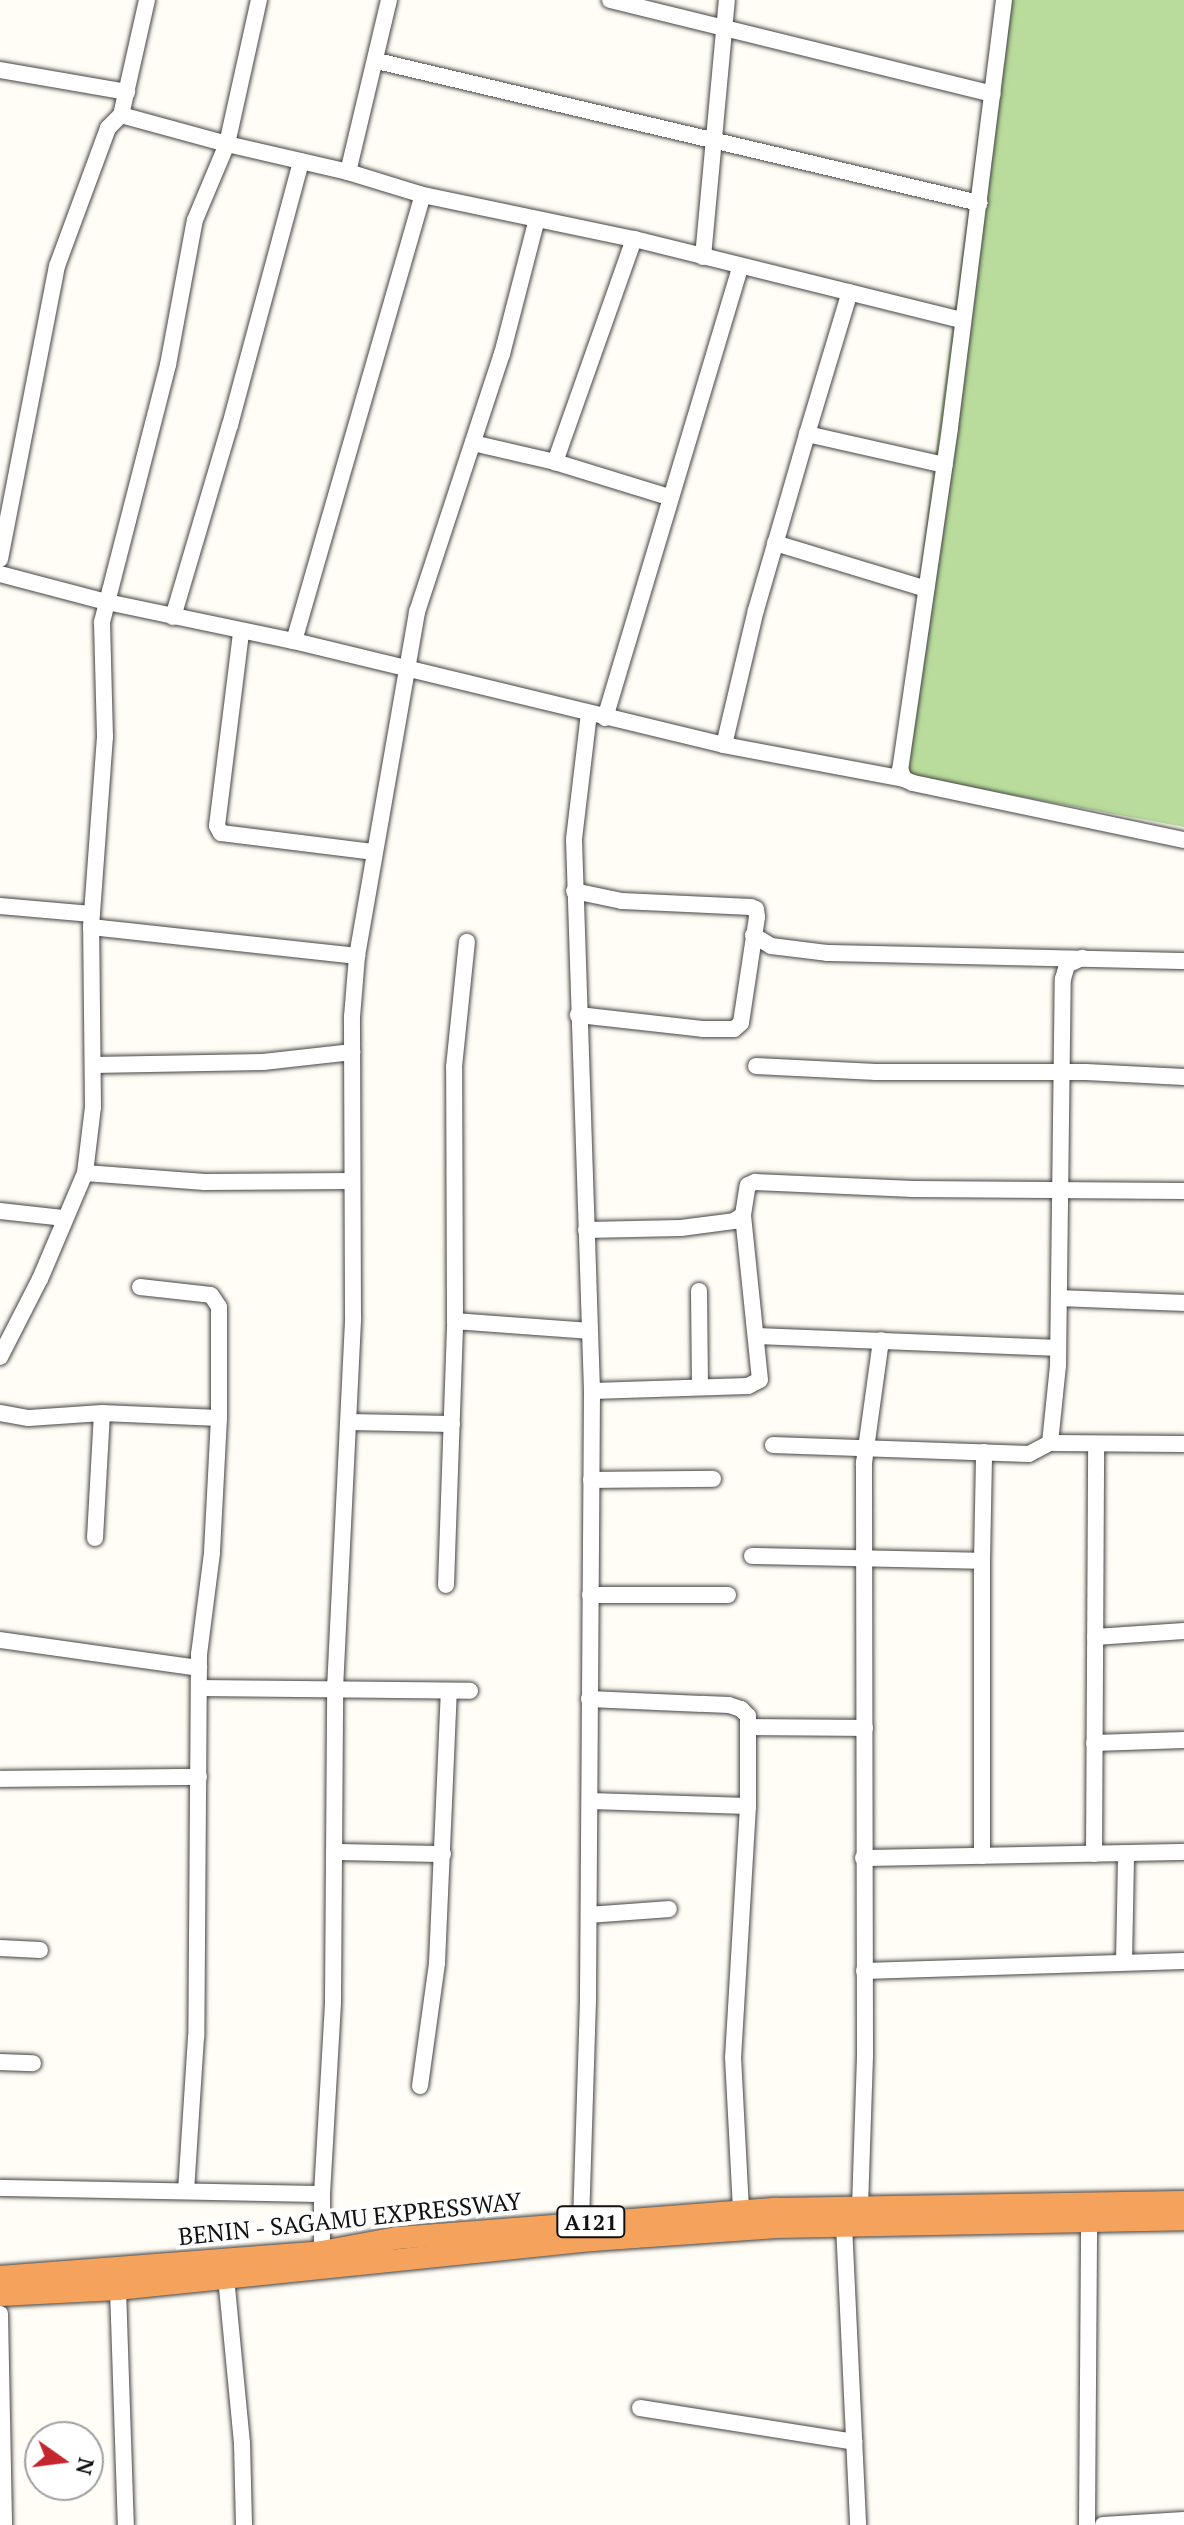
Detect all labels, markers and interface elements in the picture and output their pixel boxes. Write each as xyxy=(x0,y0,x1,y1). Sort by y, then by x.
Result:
street label: BENIN - SAGAMU EXPRESSWAY xyxy=(176,2187,524,2251)
road number: A121 xyxy=(555,2204,627,2240)
north arrow xyxy=(24,2421,104,2501)
text: N xyxy=(70,2455,102,2478)

